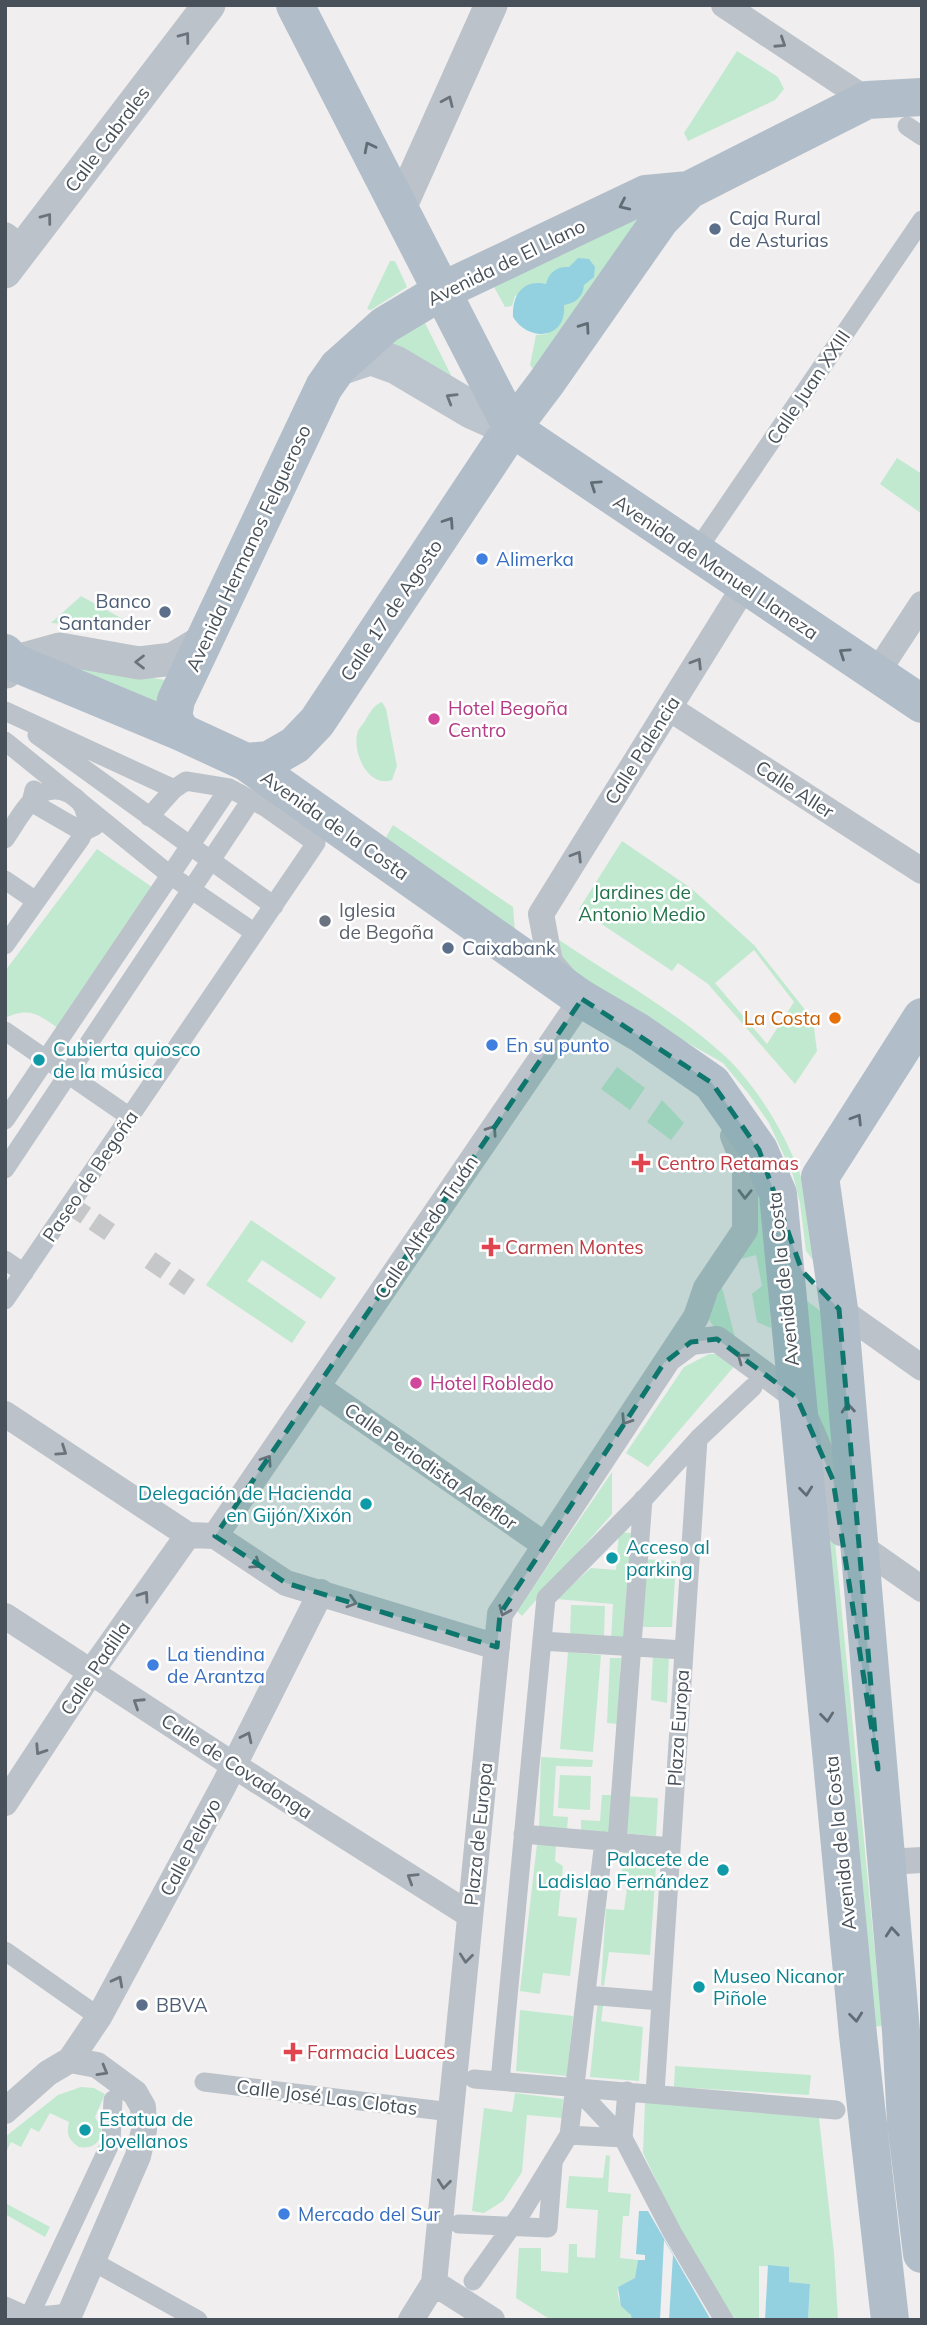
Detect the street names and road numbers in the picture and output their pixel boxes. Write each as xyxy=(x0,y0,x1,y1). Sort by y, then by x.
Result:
street label: Calle Cabrales xyxy=(59,81,155,197)
street label: Avenida de El Llano xyxy=(423,213,589,311)
street label: Calle Juan XXIII xyxy=(761,325,855,449)
street label: Avenida Hermanos Felgueroso xyxy=(180,421,316,675)
street label: Avenida de Manuel Llaneza xyxy=(609,489,823,645)
street label: Calle 17 de Agosto xyxy=(335,535,447,685)
street label: Calle Palencia xyxy=(599,691,685,809)
street label: Calle Aller xyxy=(751,755,839,823)
street label: Avenida de la Costa xyxy=(256,765,414,885)
street label: Paseo de Begoña xyxy=(37,1106,143,1246)
street label: Calle Alfredo Truán xyxy=(369,1151,483,1303)
street label: Avenida de la Costa xyxy=(762,1191,804,1367)
street label: Calle Periodista Adeflor xyxy=(340,1397,522,1535)
street label: Calle Padilla xyxy=(55,1616,135,1720)
street label: Plaza Europa xyxy=(662,1669,694,1787)
street label: Calle de Covadonga xyxy=(157,1708,317,1824)
street label: Avenida de la Costa xyxy=(819,1755,861,1931)
street label: Plaza de Europa xyxy=(459,1761,497,1907)
street label: Calle Pelayo xyxy=(154,1794,226,1900)
street label: Calle José Las Clotas xyxy=(235,2074,419,2120)

